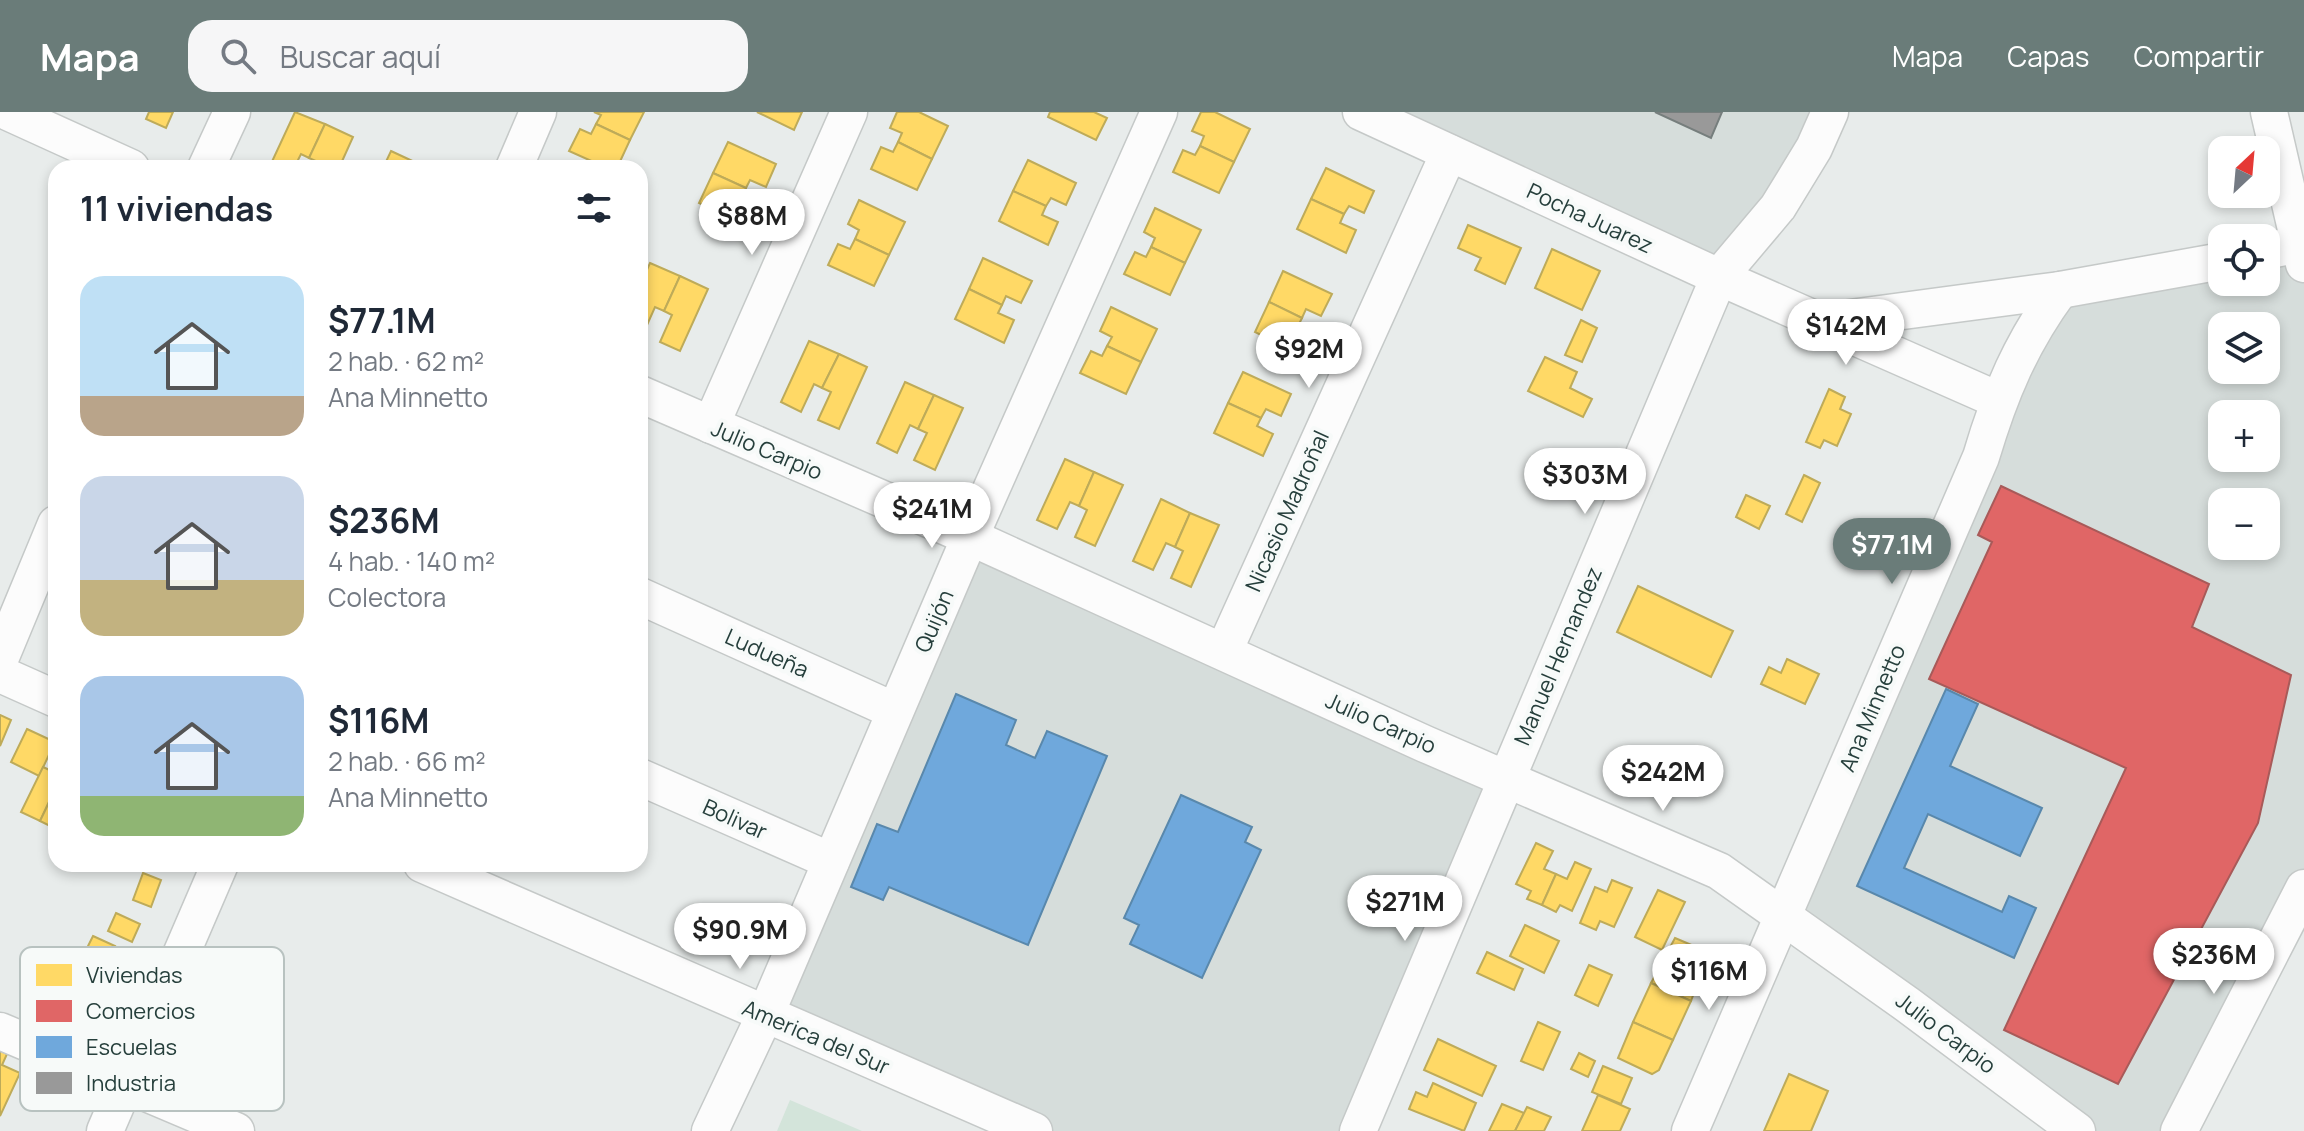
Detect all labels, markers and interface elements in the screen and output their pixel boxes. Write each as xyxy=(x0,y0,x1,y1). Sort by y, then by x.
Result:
search box xyxy=(188,20,748,92)
text: Mapa xyxy=(40,30,140,82)
icon: search xyxy=(216,34,260,78)
text: Buscar aquí xyxy=(280,36,441,77)
text: Mapa xyxy=(1892,37,1963,75)
text: Capas xyxy=(2007,37,2090,75)
text: Compartir xyxy=(2134,37,2264,75)
north arrow xyxy=(2208,136,2280,208)
map controls xyxy=(2208,136,2280,560)
street label: Pocha Juarez xyxy=(1522,176,1658,260)
text: 11 viviendas xyxy=(80,185,273,231)
icon: filters xyxy=(572,186,616,230)
pin: $88M xyxy=(705,189,799,257)
text: $88M xyxy=(717,197,787,233)
button: locate xyxy=(2208,224,2280,296)
text: $77.1M xyxy=(328,297,436,343)
pin: $142M xyxy=(1790,299,1902,367)
text: $142M xyxy=(1805,307,1887,343)
icon: home xyxy=(144,308,240,404)
button: layers xyxy=(2208,312,2280,384)
pin: $92M xyxy=(1262,322,1356,390)
text: $92M xyxy=(1274,330,1344,366)
text: 2 hab. · 62 m² xyxy=(328,343,484,379)
text: Ana Minnetto xyxy=(328,379,488,415)
button: + xyxy=(2208,400,2280,472)
street label: Julio Carpio xyxy=(707,413,827,487)
street label: Nicasio Madroñal xyxy=(1238,426,1336,596)
pin: $303M xyxy=(1529,448,1641,516)
text: $303M xyxy=(1542,456,1628,492)
pin: $241M xyxy=(876,482,988,550)
button: − xyxy=(2208,488,2280,560)
text: $241M xyxy=(892,490,972,526)
text: $236M xyxy=(328,497,440,543)
icon: home xyxy=(144,508,240,604)
pin: $77.1M xyxy=(1827,518,1957,586)
text: $77.1M xyxy=(1851,526,1933,562)
text: 4 hab. · 140 m² xyxy=(328,543,495,579)
street label: Manuel Hernandez xyxy=(1507,562,1609,750)
text: Colectora xyxy=(328,579,446,615)
street label: Quijón xyxy=(907,585,961,657)
street label: Ludueña xyxy=(720,621,814,685)
street label: Ana Minnetto xyxy=(1832,640,1912,776)
street label: Julio Carpio xyxy=(1321,685,1441,761)
text: $116M xyxy=(328,697,429,743)
icon: home xyxy=(144,708,240,804)
text: 2 hab. · 66 m² xyxy=(328,743,486,779)
pin: $242M xyxy=(1607,745,1719,813)
text: $242M xyxy=(1621,753,1705,789)
text: Ana Minnetto xyxy=(328,779,488,815)
street label: Bolivar xyxy=(698,792,772,846)
pin: $271M xyxy=(1349,875,1461,943)
text: $271M xyxy=(1365,883,1445,919)
pin: $90.9M xyxy=(675,903,805,971)
text: $90.9M xyxy=(692,911,788,947)
pin: $236M xyxy=(2158,928,2270,996)
text: $236M xyxy=(2171,936,2257,972)
pin: $116M xyxy=(1653,944,1765,1012)
legend xyxy=(20,947,284,1111)
text: $116M xyxy=(1670,952,1748,988)
text: Viviendas xyxy=(86,960,183,990)
street label: Julio Carpio xyxy=(1890,986,2002,1080)
street label: America del Sur xyxy=(738,992,894,1082)
text: Comercios xyxy=(86,996,195,1026)
text: Escuelas xyxy=(86,1032,177,1062)
text: Industria xyxy=(86,1068,176,1098)

